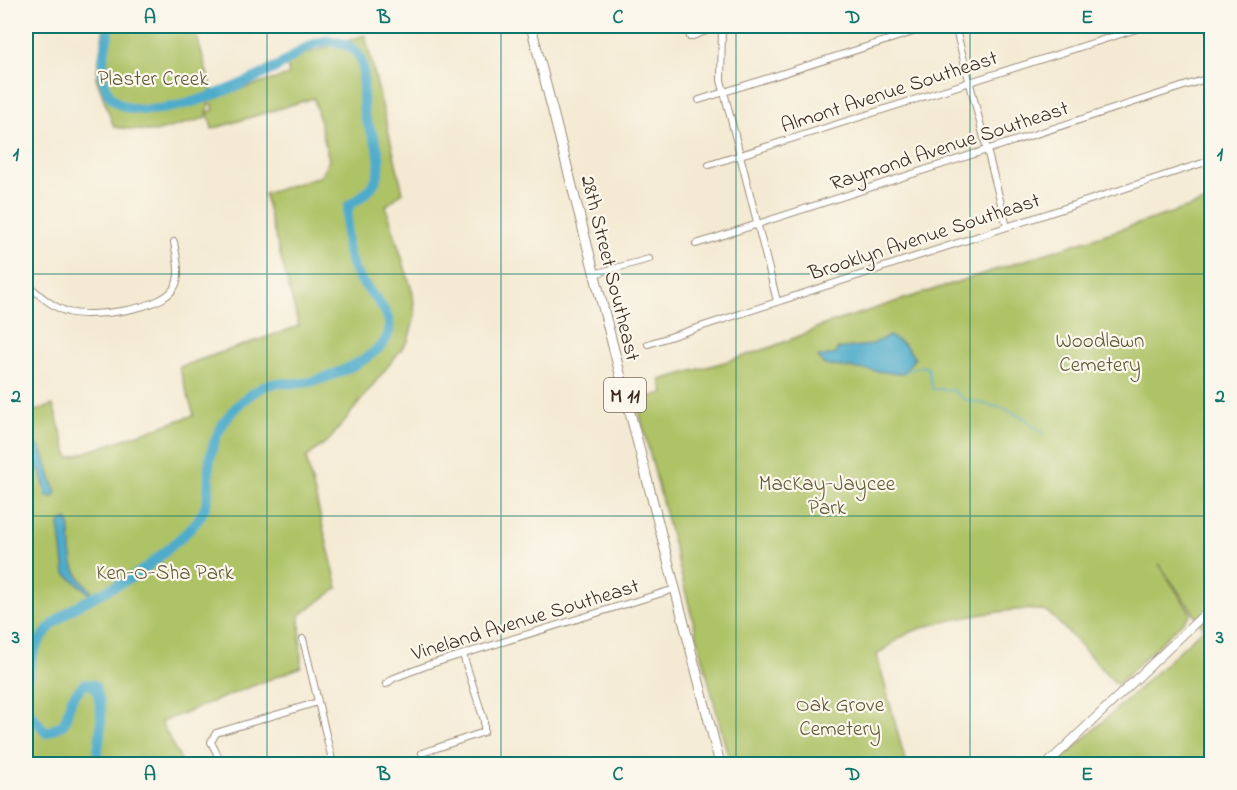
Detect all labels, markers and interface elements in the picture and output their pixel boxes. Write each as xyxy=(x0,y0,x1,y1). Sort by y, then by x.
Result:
text: A xyxy=(144,4,156,33)
text: B xyxy=(376,4,391,33)
text: C xyxy=(613,4,624,33)
text: D xyxy=(845,4,860,33)
text: E xyxy=(1081,4,1093,33)
street label: Almont Avenue Southeast xyxy=(777,44,1002,142)
park label: Plaster Creek xyxy=(98,65,209,95)
street label: Raymond Avenue Southeast xyxy=(826,94,1073,202)
text: 1 xyxy=(13,141,20,170)
text: 1 xyxy=(1217,141,1224,170)
street label: 28th Street Southeast xyxy=(571,172,647,365)
street label: Brooklyn Avenue Southeast xyxy=(804,186,1045,292)
park label: Woodlawn Cemetery xyxy=(1056,327,1144,383)
road number: M 11 xyxy=(604,378,646,412)
text: 2 xyxy=(10,383,21,412)
text: 2 xyxy=(1214,383,1225,412)
park label: MacKay-Jaycee Park xyxy=(759,470,896,524)
park label: Ken-O-Sha Park xyxy=(96,559,235,589)
street label: Vineland Avenue Southeast xyxy=(407,572,643,670)
text: 3 xyxy=(11,624,20,653)
text: 3 xyxy=(1215,624,1224,653)
park label: Oak Grove Cemetery xyxy=(796,691,885,747)
text: A xyxy=(144,761,156,790)
text: B xyxy=(376,761,391,790)
text: C xyxy=(613,761,624,790)
text: D xyxy=(845,761,860,790)
text: E xyxy=(1081,761,1093,790)

